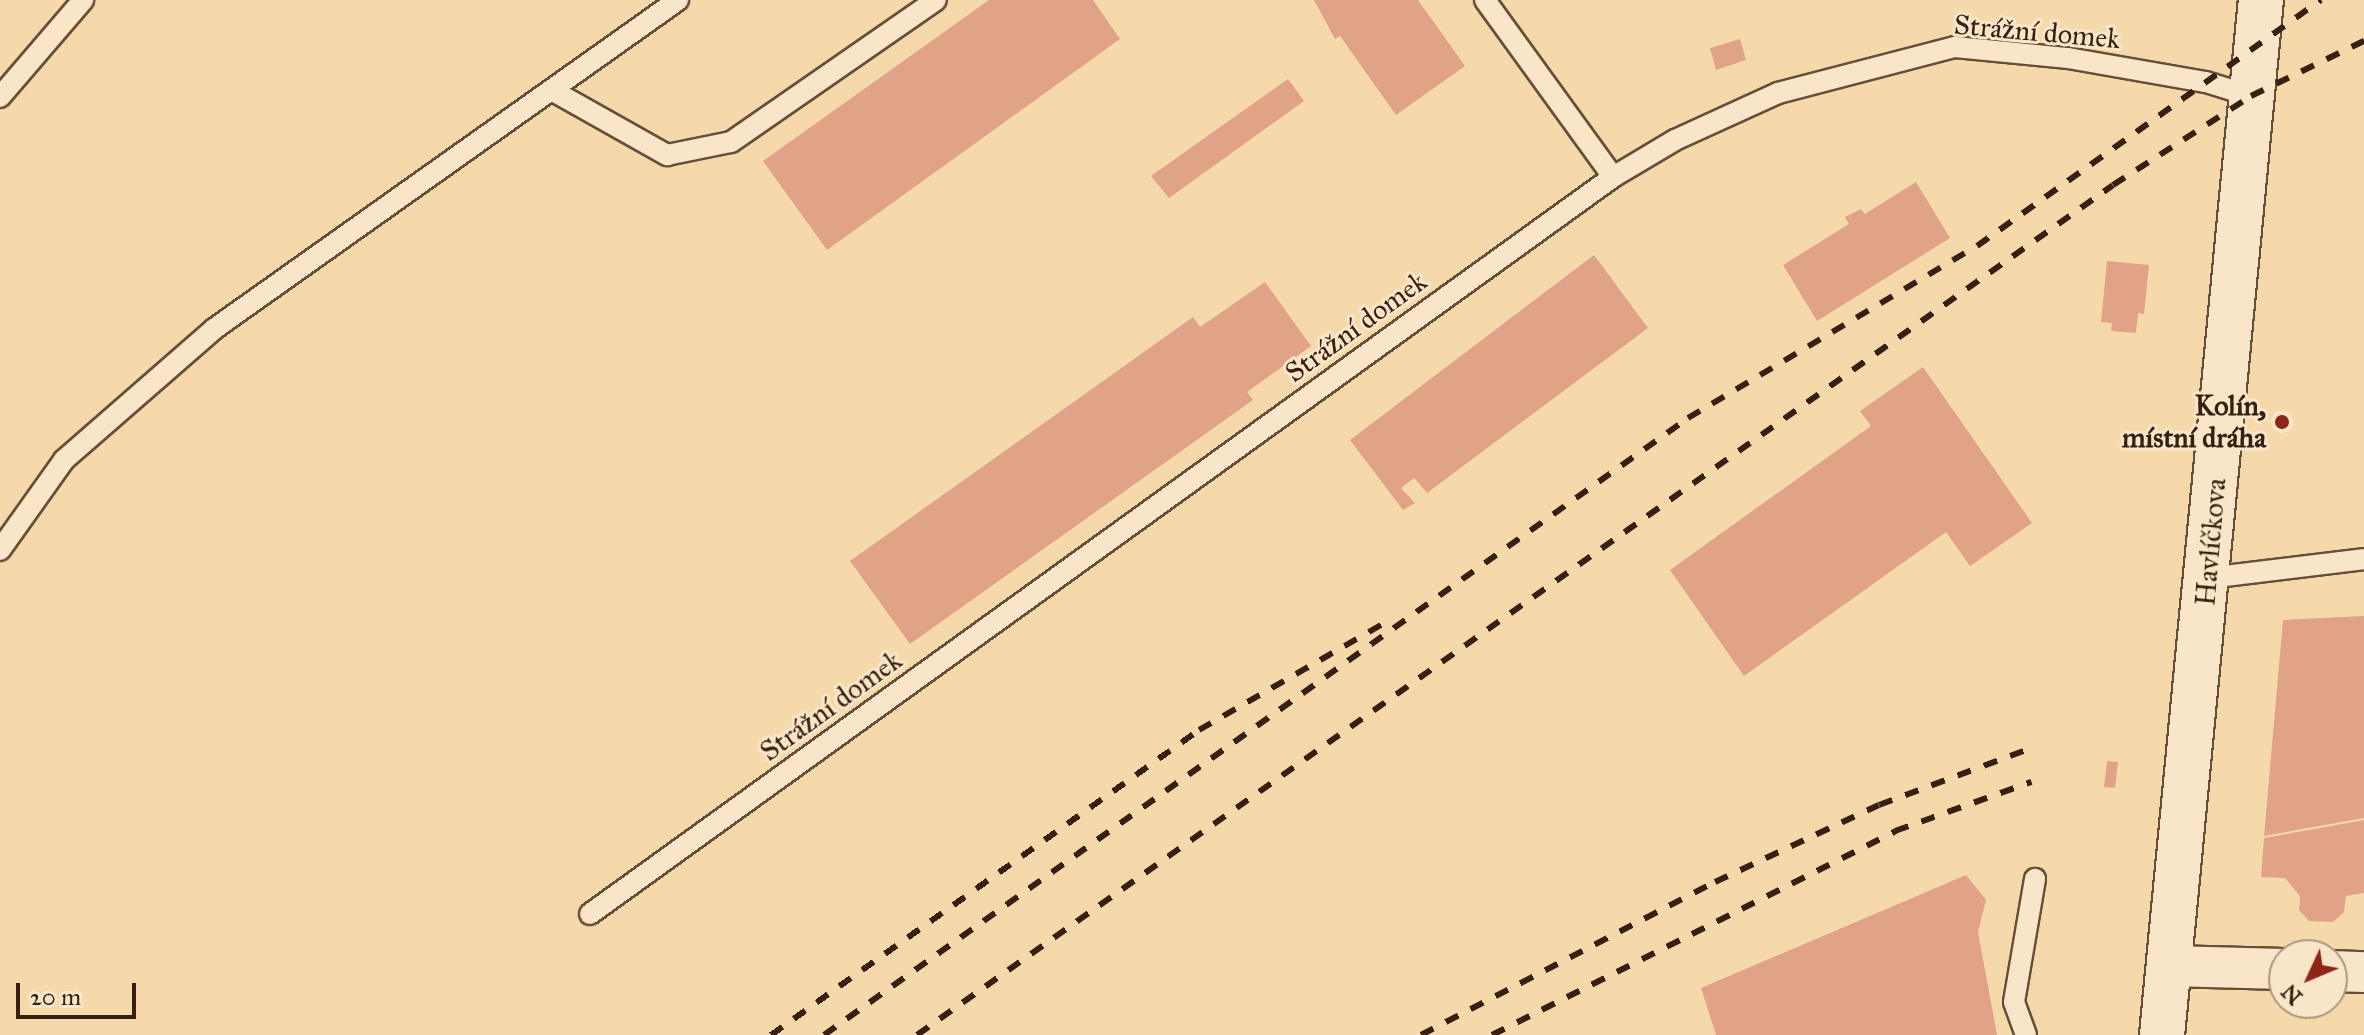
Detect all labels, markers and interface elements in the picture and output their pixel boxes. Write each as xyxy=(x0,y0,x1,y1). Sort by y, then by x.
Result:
street label: Strážní domek xyxy=(1953,8,2121,56)
street label: Strážní domek xyxy=(1279,264,1433,390)
place label: Kolín, místní dráha xyxy=(2122,389,2266,455)
marker: Kolín, místní dráha xyxy=(2273,413,2291,431)
street label: Havlíčkova xyxy=(2189,477,2233,607)
street label: Strážní domek xyxy=(754,643,908,769)
north arrow xyxy=(2268,939,2348,1019)
scale bar xyxy=(20,967,140,1017)
text: N xyxy=(2276,979,2308,1011)
text: 20 m xyxy=(30,982,81,1012)

